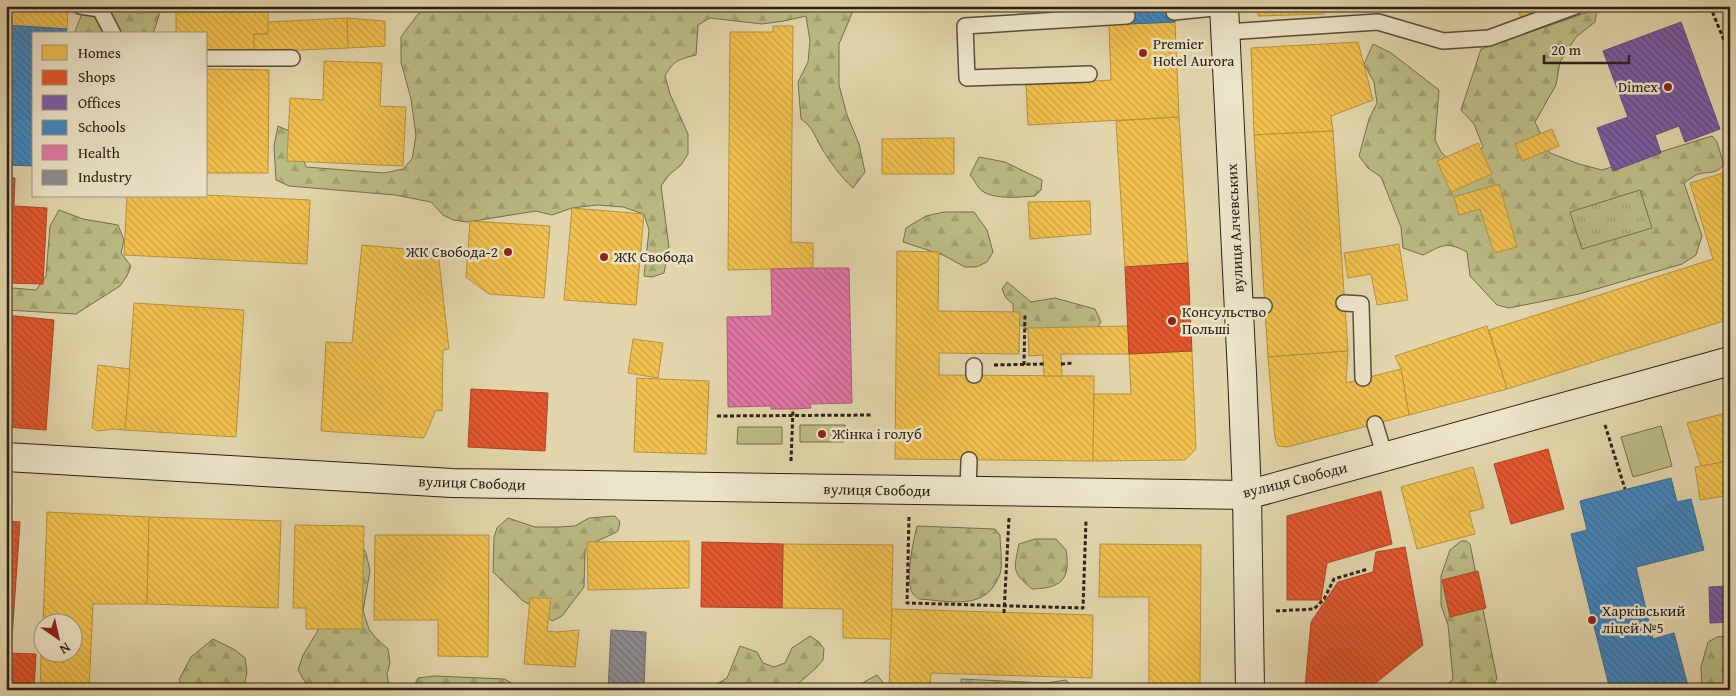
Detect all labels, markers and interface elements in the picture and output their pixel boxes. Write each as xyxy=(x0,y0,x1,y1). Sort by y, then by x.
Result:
legend xyxy=(32,32,208,198)
scale bar xyxy=(1544,32,1628,64)
place label: Premier Hotel Aurora xyxy=(1153,33,1234,71)
text: 20 m xyxy=(1551,39,1582,60)
text: Homes xyxy=(78,42,121,63)
marker: Premier Hotel Aurora xyxy=(1137,47,1149,59)
text: Shops xyxy=(78,66,115,87)
place label: Dimex xyxy=(1618,76,1658,97)
marker: Dimex xyxy=(1662,81,1674,93)
text: Offices xyxy=(78,92,121,113)
text: Schools xyxy=(78,116,126,137)
text: Health xyxy=(78,142,121,163)
street label: вулиця Алчевських xyxy=(1221,162,1248,293)
text: Industry xyxy=(78,166,133,187)
place label: ЖК Свобода-2 xyxy=(405,241,498,262)
marker: ЖК Свобода-2 xyxy=(502,246,514,258)
place label: ЖК Свобода xyxy=(613,246,694,267)
marker: ЖК Свобода xyxy=(598,251,610,263)
place label: Консульство Польші xyxy=(1182,301,1266,339)
marker: Консульство Польші xyxy=(1166,315,1178,327)
place label: Жінка і голуб xyxy=(831,423,922,444)
marker: Жінка і голуб xyxy=(816,428,828,440)
street label: вулиця Свободи xyxy=(1240,456,1349,503)
street label: вулиця Свободи xyxy=(418,470,526,495)
street label: вулиця Свободи xyxy=(823,478,931,501)
place label: Харківський ліцей №5 xyxy=(1602,600,1685,638)
north arrow xyxy=(32,614,82,664)
marker: Харківський ліцей №5 xyxy=(1586,614,1598,626)
text: N xyxy=(55,638,75,660)

